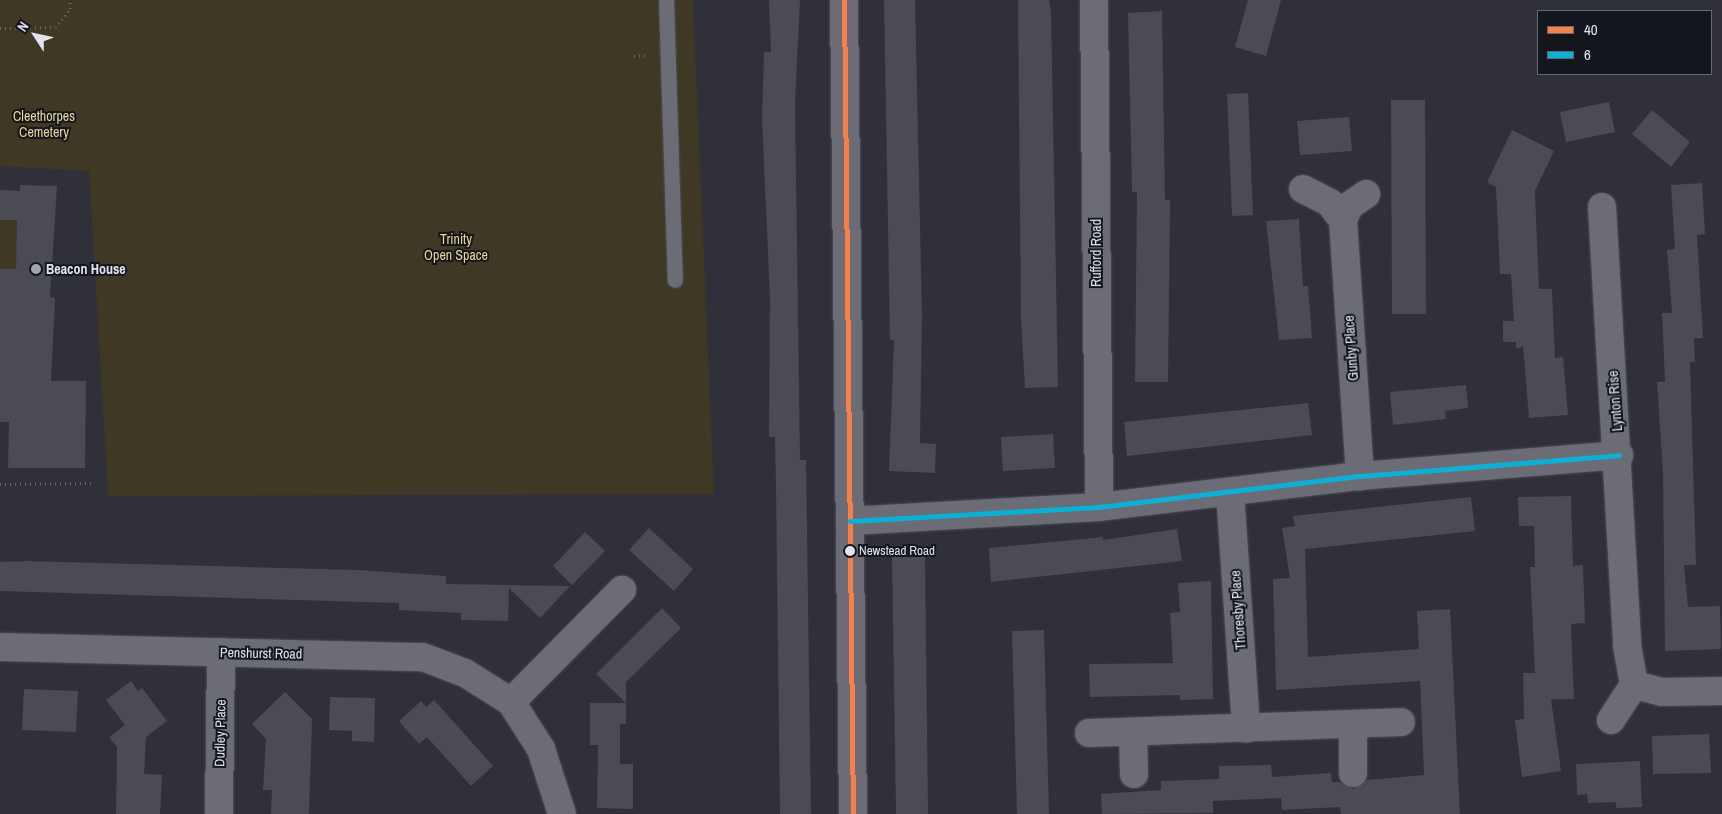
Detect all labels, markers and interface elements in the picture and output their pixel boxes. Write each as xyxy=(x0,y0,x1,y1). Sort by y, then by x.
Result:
north arrow xyxy=(10,10,60,60)
legend xyxy=(1537,10,1712,75)
text: N xyxy=(13,18,32,35)
text: 40 xyxy=(1584,19,1598,40)
text: 6 xyxy=(1584,44,1591,65)
park label: Cleethorpes Cemetery xyxy=(13,108,75,140)
street label: Rufford Road xyxy=(1088,219,1104,287)
park label: Trinity Open Space xyxy=(424,231,488,264)
place label: Beacon House xyxy=(46,261,126,277)
marker: Beacon House xyxy=(30,263,42,275)
street label: Gunby Place xyxy=(1340,315,1362,381)
street label: Lynton Rise xyxy=(1604,370,1626,432)
place label: Newstead Road xyxy=(859,543,935,559)
marker: Newstead Road xyxy=(845,546,855,556)
street label: Thoresby Place xyxy=(1227,570,1249,650)
street label: Penshurst Road xyxy=(220,644,302,662)
street label: Dudley Place xyxy=(211,699,229,767)

